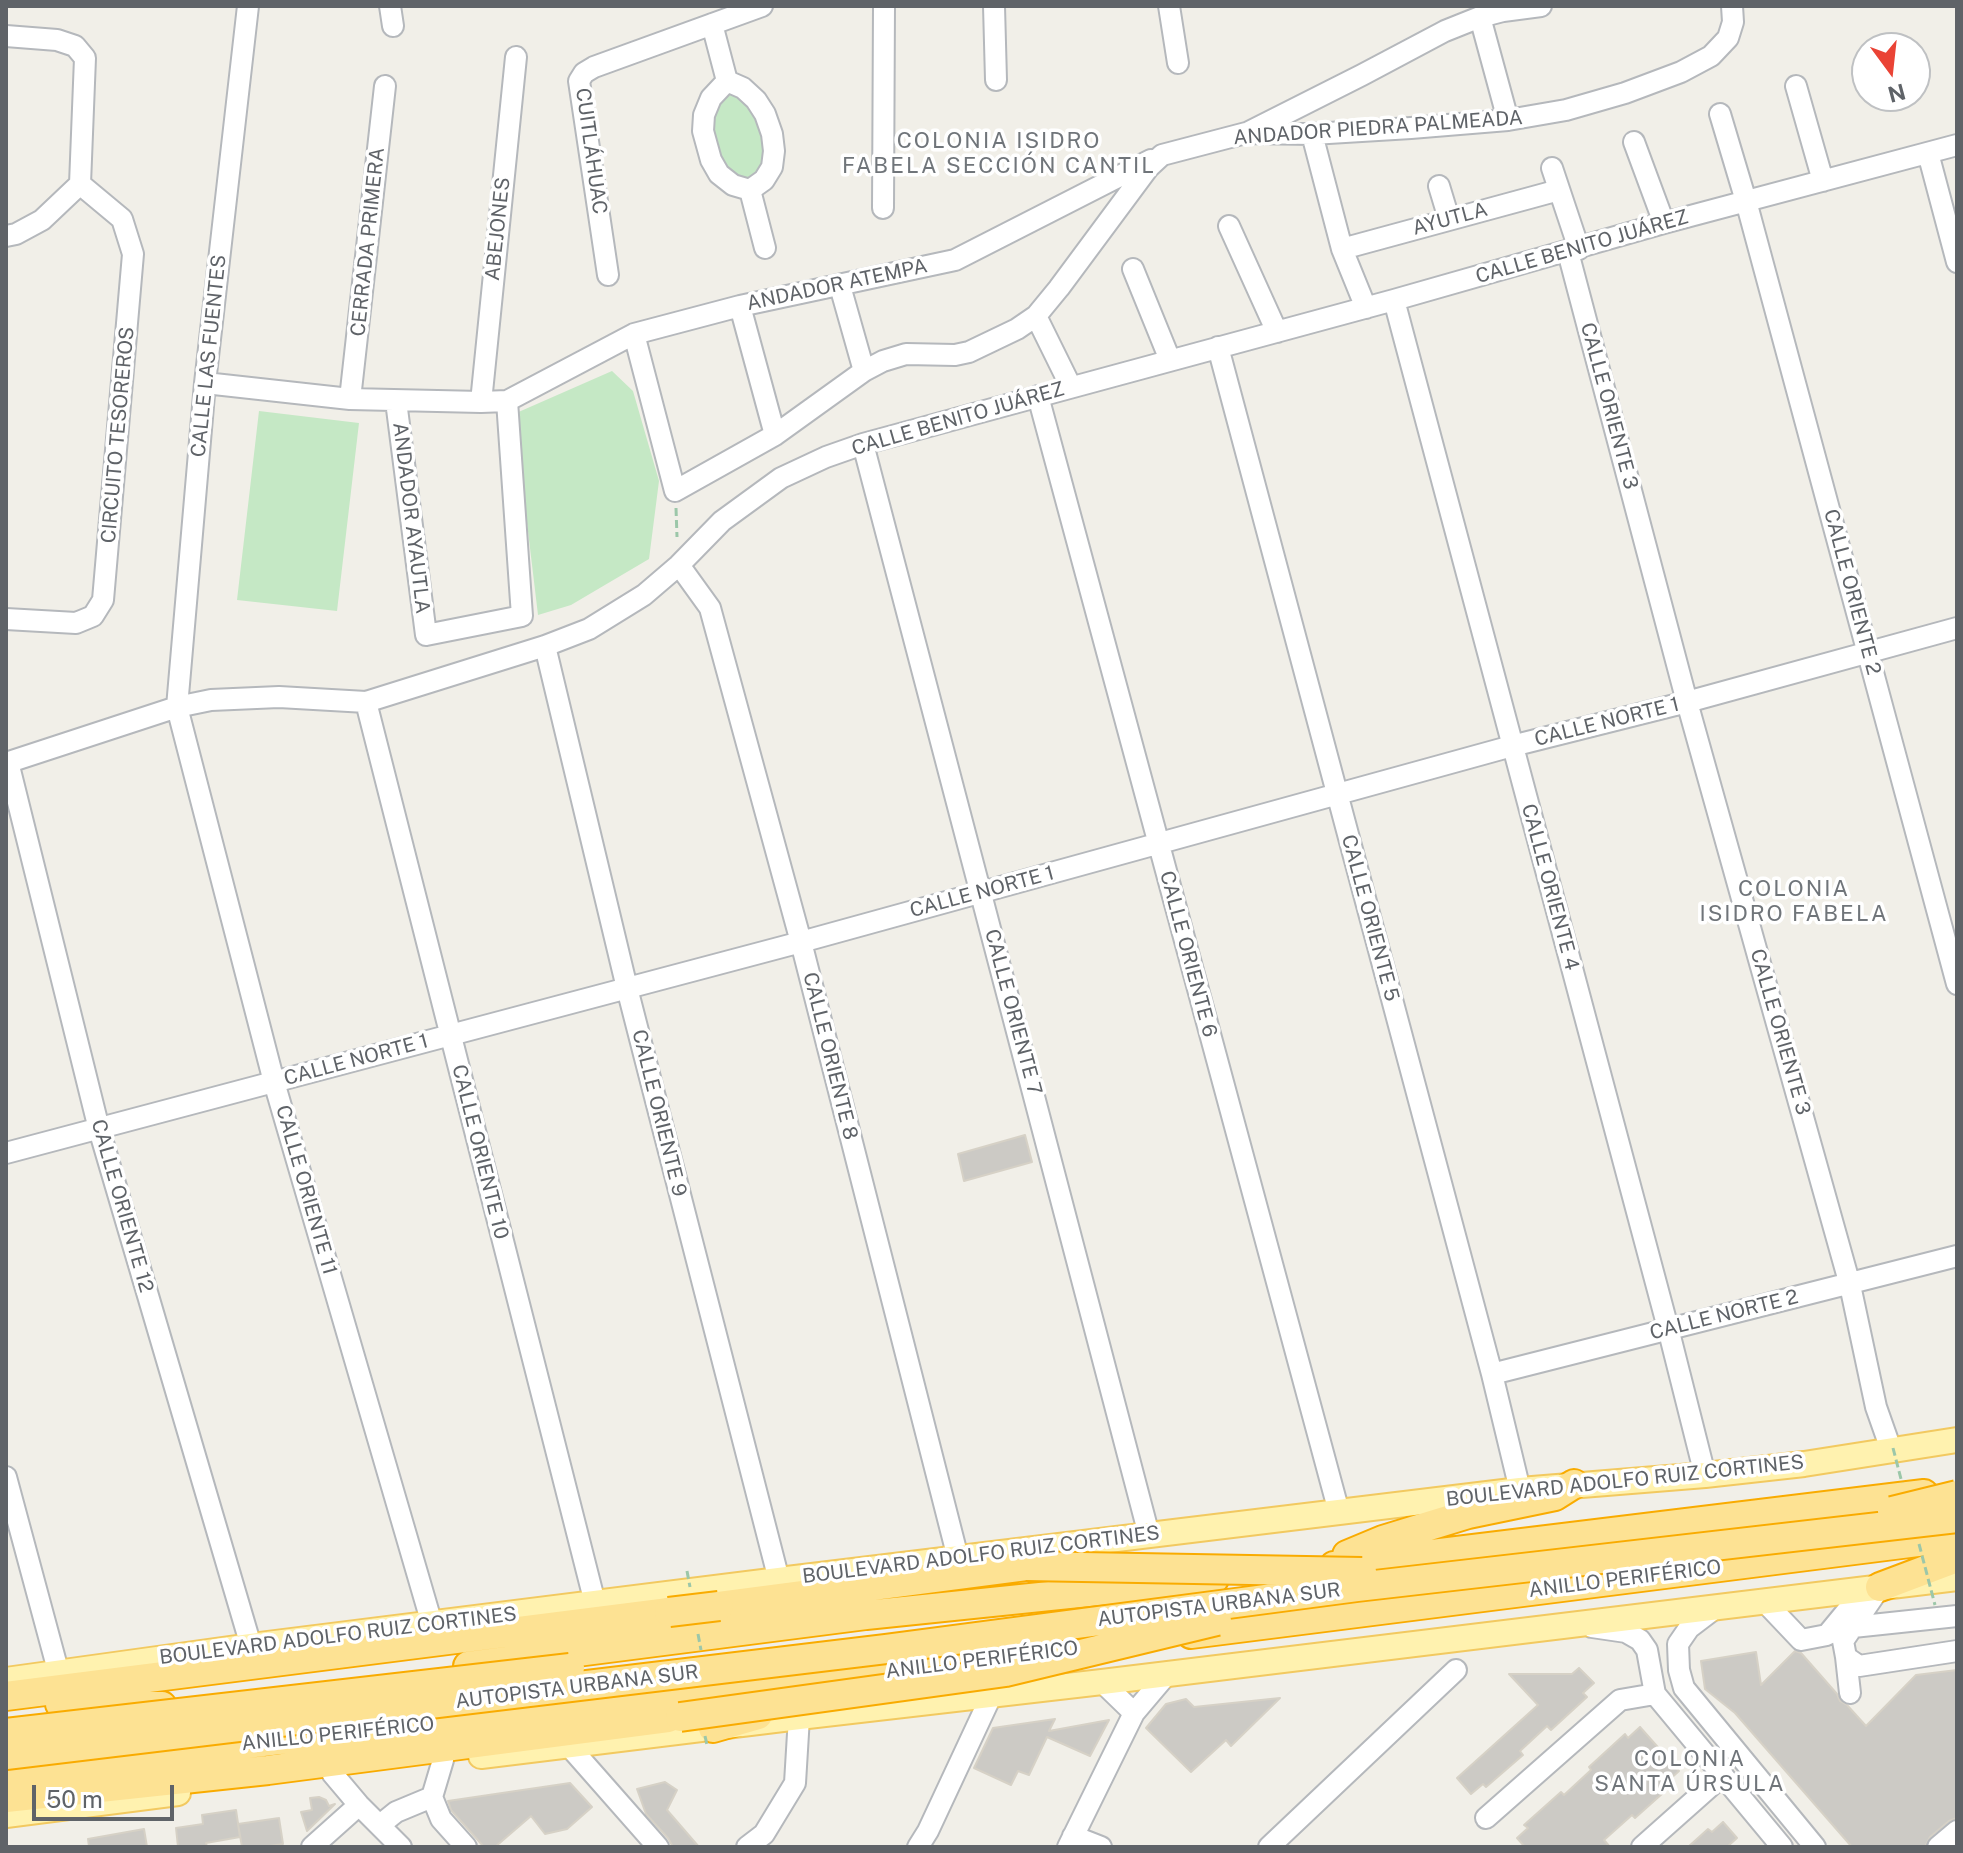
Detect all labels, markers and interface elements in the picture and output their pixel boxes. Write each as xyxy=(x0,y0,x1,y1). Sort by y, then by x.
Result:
north arrow xyxy=(1851,32,1931,112)
text: N xyxy=(1885,78,1908,108)
street label: CUITLÁHUAC xyxy=(570,86,612,216)
street label: ANDADOR PIEDRA PALMEADA xyxy=(1232,106,1524,150)
district label: COLONIA ISIDRO FABELA SECCIÓN CANTIL xyxy=(842,128,1156,180)
street label: CERRADA PRIMERA xyxy=(346,146,390,338)
street label: ABEJONES xyxy=(481,176,515,282)
street label: AYUTLA xyxy=(1410,197,1490,241)
street label: CALLE BENITO JUÁREZ xyxy=(1473,205,1691,289)
street label: CALLE LAS FUENTES xyxy=(186,254,232,458)
street label: ANDADOR ATEMPA xyxy=(745,254,929,316)
street label: CALLE ORIENTE 3 xyxy=(1575,320,1643,492)
street label: CIRCUITO TESOREROS xyxy=(97,326,139,544)
street label: CALLE BENITO JUÁREZ xyxy=(849,377,1067,461)
street label: ANDADOR AYAUTLA xyxy=(387,421,435,615)
street label: CALLE ORIENTE 2 xyxy=(1818,506,1886,678)
street label: CALLE NORTE 1 xyxy=(1532,692,1682,752)
street label: CALLE ORIENTE 4 xyxy=(1516,801,1584,973)
street label: CALLE ORIENTE 5 xyxy=(1336,832,1404,1004)
street label: CALLE NORTE 1 xyxy=(907,861,1057,923)
street label: CALLE ORIENTE 6 xyxy=(1154,868,1222,1040)
district label: COLONIA ISIDRO FABELA xyxy=(1699,876,1889,928)
street label: CALLE ORIENTE 7 xyxy=(979,926,1047,1098)
street label: CALLE ORIENTE 3 xyxy=(1745,946,1815,1118)
street label: CALLE ORIENTE 8 xyxy=(798,970,862,1142)
street label: CALLE ORIENTE 9 xyxy=(627,1027,691,1199)
street label: CALLE NORTE 1 xyxy=(281,1029,431,1091)
street label: CALLE ORIENTE 10 xyxy=(447,1062,513,1242)
street label: CALLE ORIENTE 11 xyxy=(270,1103,342,1277)
street label: CALLE ORIENTE 12 xyxy=(86,1117,158,1295)
street label: CALLE NORTE 2 xyxy=(1647,1285,1801,1345)
street label: BOULEVARD ADOLFO RUIZ CORTINES xyxy=(1445,1450,1805,1512)
street label: BOULEVARD ADOLFO RUIZ CORTINES xyxy=(801,1521,1161,1589)
street label: ANILLO PERIFÉRICO xyxy=(1527,1555,1723,1603)
street label: AUTOPISTA URBANA SUR xyxy=(1096,1578,1342,1632)
street label: BOULEVARD ADOLFO RUIZ CORTINES xyxy=(158,1602,518,1670)
street label: ANILLO PERIFÉRICO xyxy=(884,1636,1080,1684)
street label: AUTOPISTA URBANA SUR xyxy=(454,1660,700,1714)
street label: ANILLO PERIFÉRICO xyxy=(240,1712,436,1756)
district label: COLONIA SANTA ÚRSULA xyxy=(1594,1746,1786,1798)
scale bar xyxy=(36,1769,178,1819)
text: 50 m xyxy=(46,1785,103,1813)

